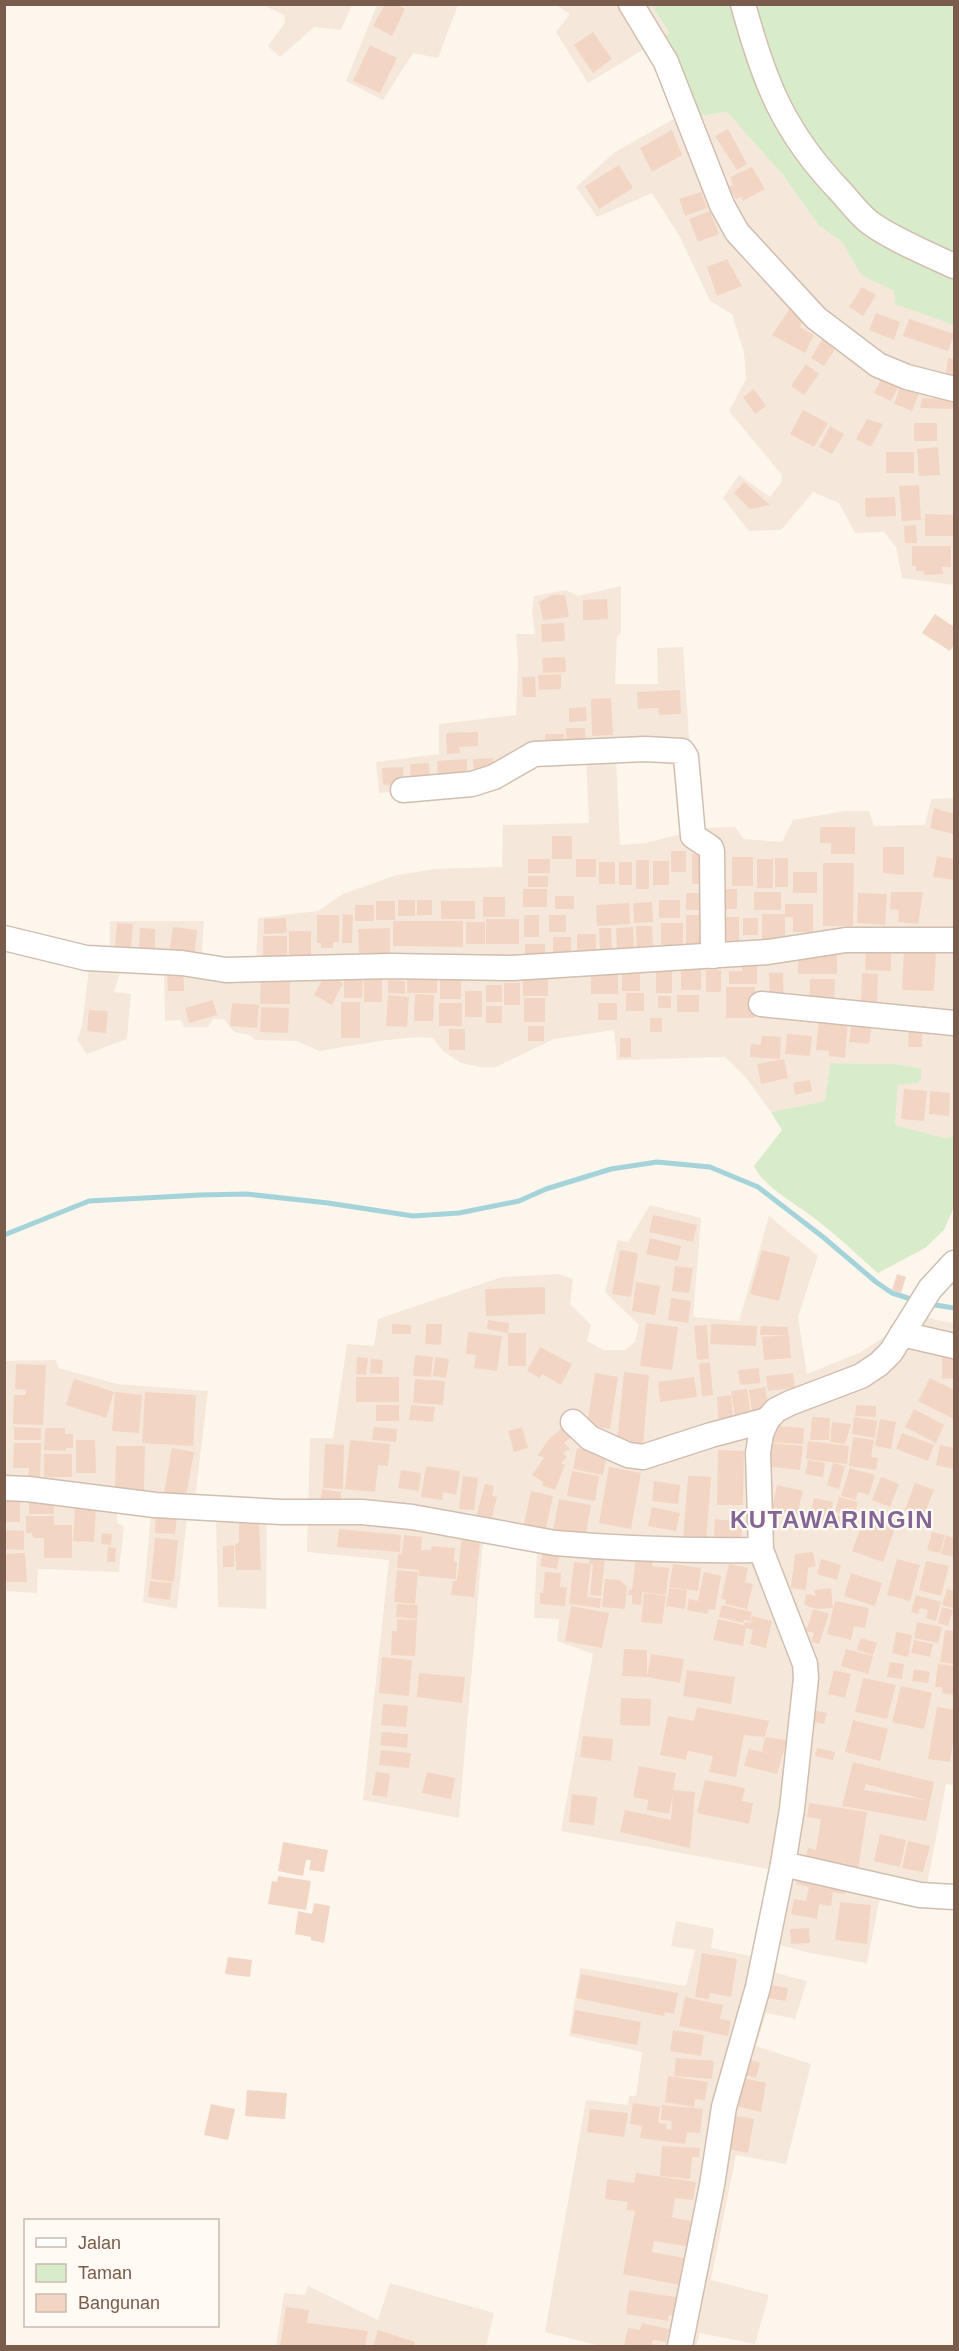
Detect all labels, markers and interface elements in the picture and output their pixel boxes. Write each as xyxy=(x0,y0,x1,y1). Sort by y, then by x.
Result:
district label: KUTAWARINGIN xyxy=(730,1506,934,1533)
legend xyxy=(24,2219,219,2327)
text: Jalan xyxy=(78,2233,121,2253)
text: Taman xyxy=(78,2263,132,2283)
text: Bangunan xyxy=(78,2293,160,2313)

